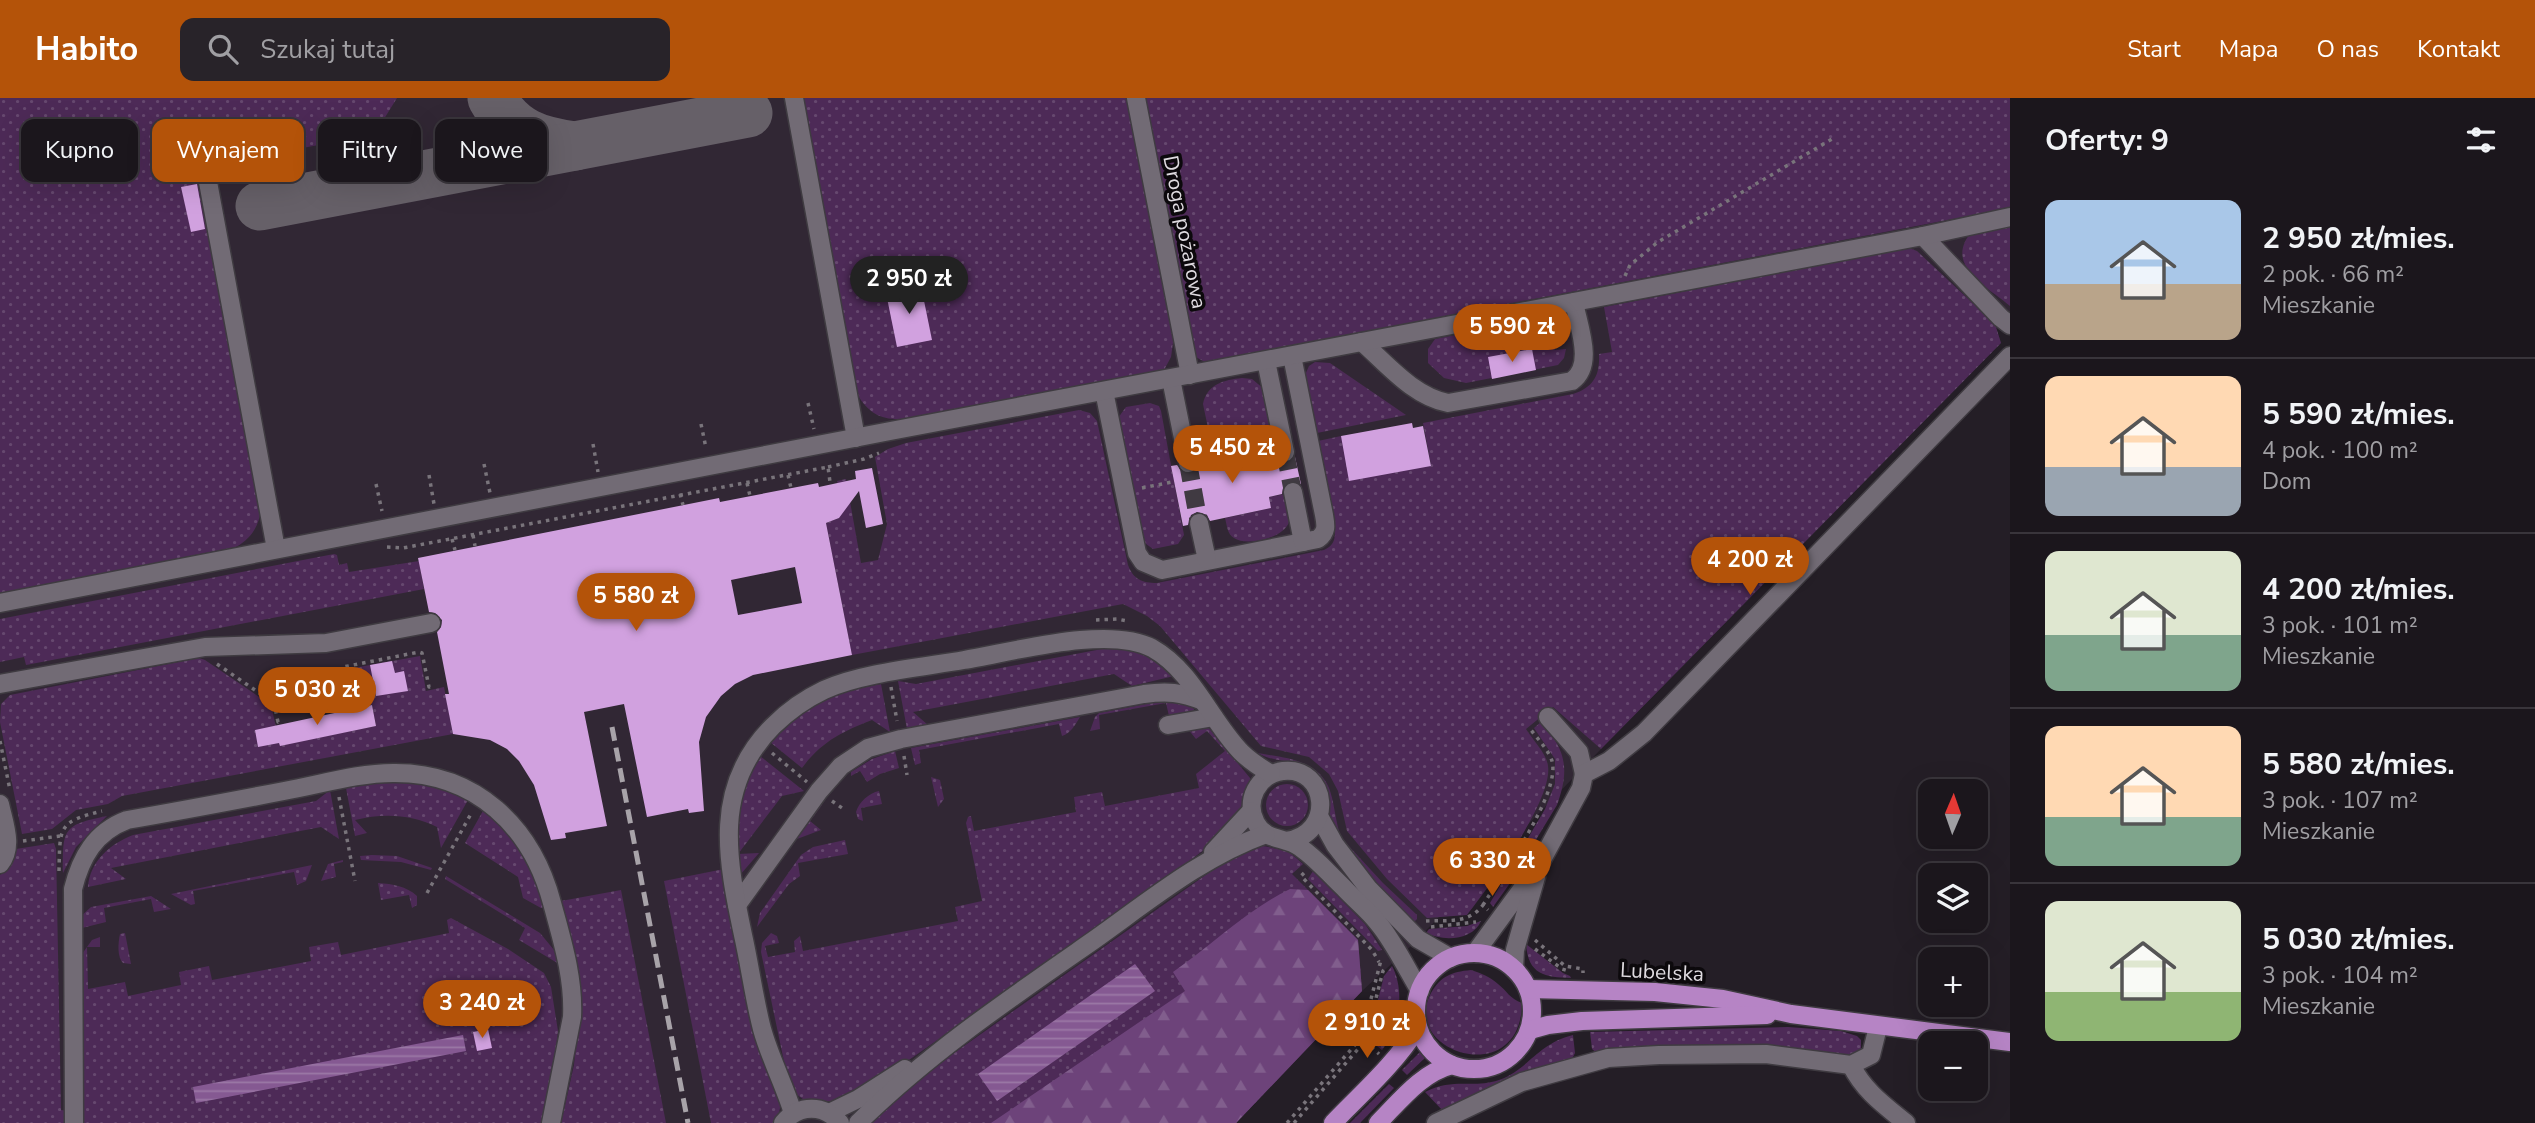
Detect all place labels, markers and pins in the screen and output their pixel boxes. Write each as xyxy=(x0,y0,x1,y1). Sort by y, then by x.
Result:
pin: 2 950 zł xyxy=(837,256,981,316)
pin: 5 590 zł xyxy=(1440,304,1584,364)
pin: 5 450 zł xyxy=(1160,426,1304,485)
pin: 4 200 zł xyxy=(1678,538,1822,597)
pin: 5 580 zł xyxy=(564,574,708,633)
pin: 5 030 zł xyxy=(245,668,389,727)
pin: 6 330 zł xyxy=(1420,838,1564,898)
pin: 3 240 zł xyxy=(410,981,554,1040)
pin: 2 910 zł xyxy=(1295,1000,1439,1060)

